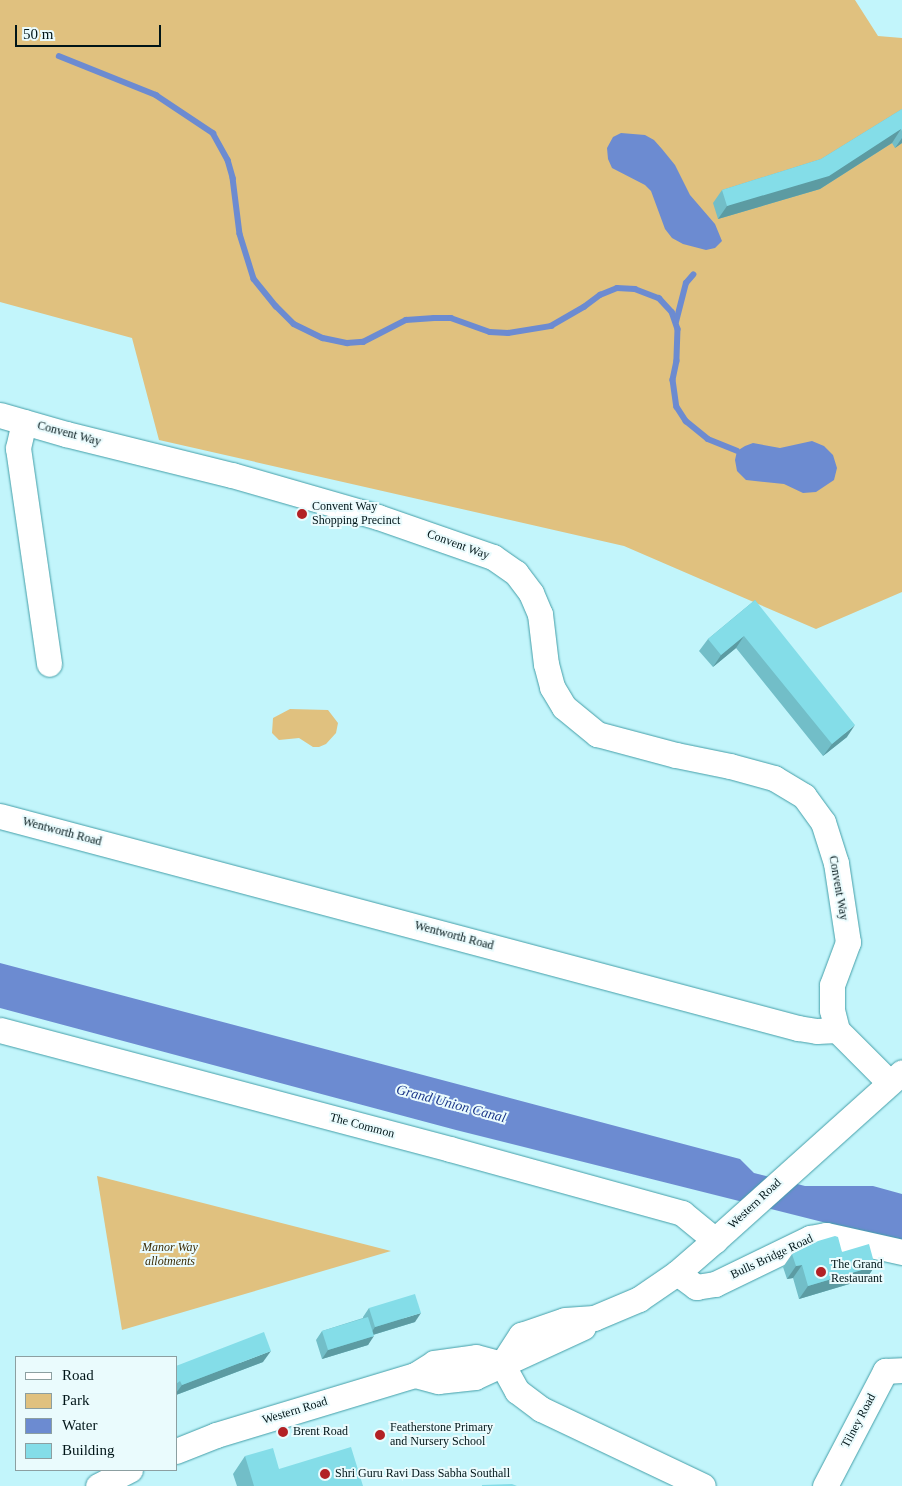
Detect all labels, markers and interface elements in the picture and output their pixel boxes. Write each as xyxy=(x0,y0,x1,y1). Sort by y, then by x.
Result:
scale bar xyxy=(18,15,164,47)
text: 50 m xyxy=(23,26,53,42)
street label: Convent Way xyxy=(36,419,102,449)
place label: Convent Way Shopping Precinct xyxy=(312,500,400,528)
marker: Convent Way Shopping Precinct xyxy=(296,508,308,520)
street label: Convent Way xyxy=(425,527,491,563)
street label: Wentworth Road xyxy=(21,815,103,849)
street label: Convent Way xyxy=(825,855,851,921)
street label: Wentworth Road xyxy=(413,919,495,953)
water label: Grand Union Canal xyxy=(394,1081,508,1127)
street label: The Common xyxy=(328,1110,396,1142)
street label: Western Road xyxy=(725,1176,785,1232)
street label: Bulls Bridge Road xyxy=(728,1232,816,1282)
park label: Manor Way allotments xyxy=(142,1241,198,1269)
place label: The Grand Restaurant xyxy=(831,1258,883,1286)
marker: The Grand Restaurant xyxy=(815,1266,827,1278)
legend xyxy=(15,1356,178,1471)
text: Road xyxy=(62,1367,94,1383)
street label: Tilney Road xyxy=(839,1391,879,1451)
text: Park xyxy=(62,1392,90,1408)
street label: Western Road xyxy=(261,1394,329,1428)
text: Water xyxy=(62,1417,97,1433)
place label: Featherstone Primary and Nursery School xyxy=(390,1421,493,1449)
place label: Brent Road xyxy=(293,1425,348,1439)
marker: Brent Road xyxy=(277,1426,289,1438)
marker: Featherstone Primary and Nursery School xyxy=(374,1429,386,1441)
text: Building xyxy=(62,1442,115,1458)
place label: Shri Guru Ravi Dass Sabha Southall xyxy=(335,1467,510,1481)
marker: Shri Guru Ravi Dass Sabha Southall xyxy=(319,1468,331,1480)

